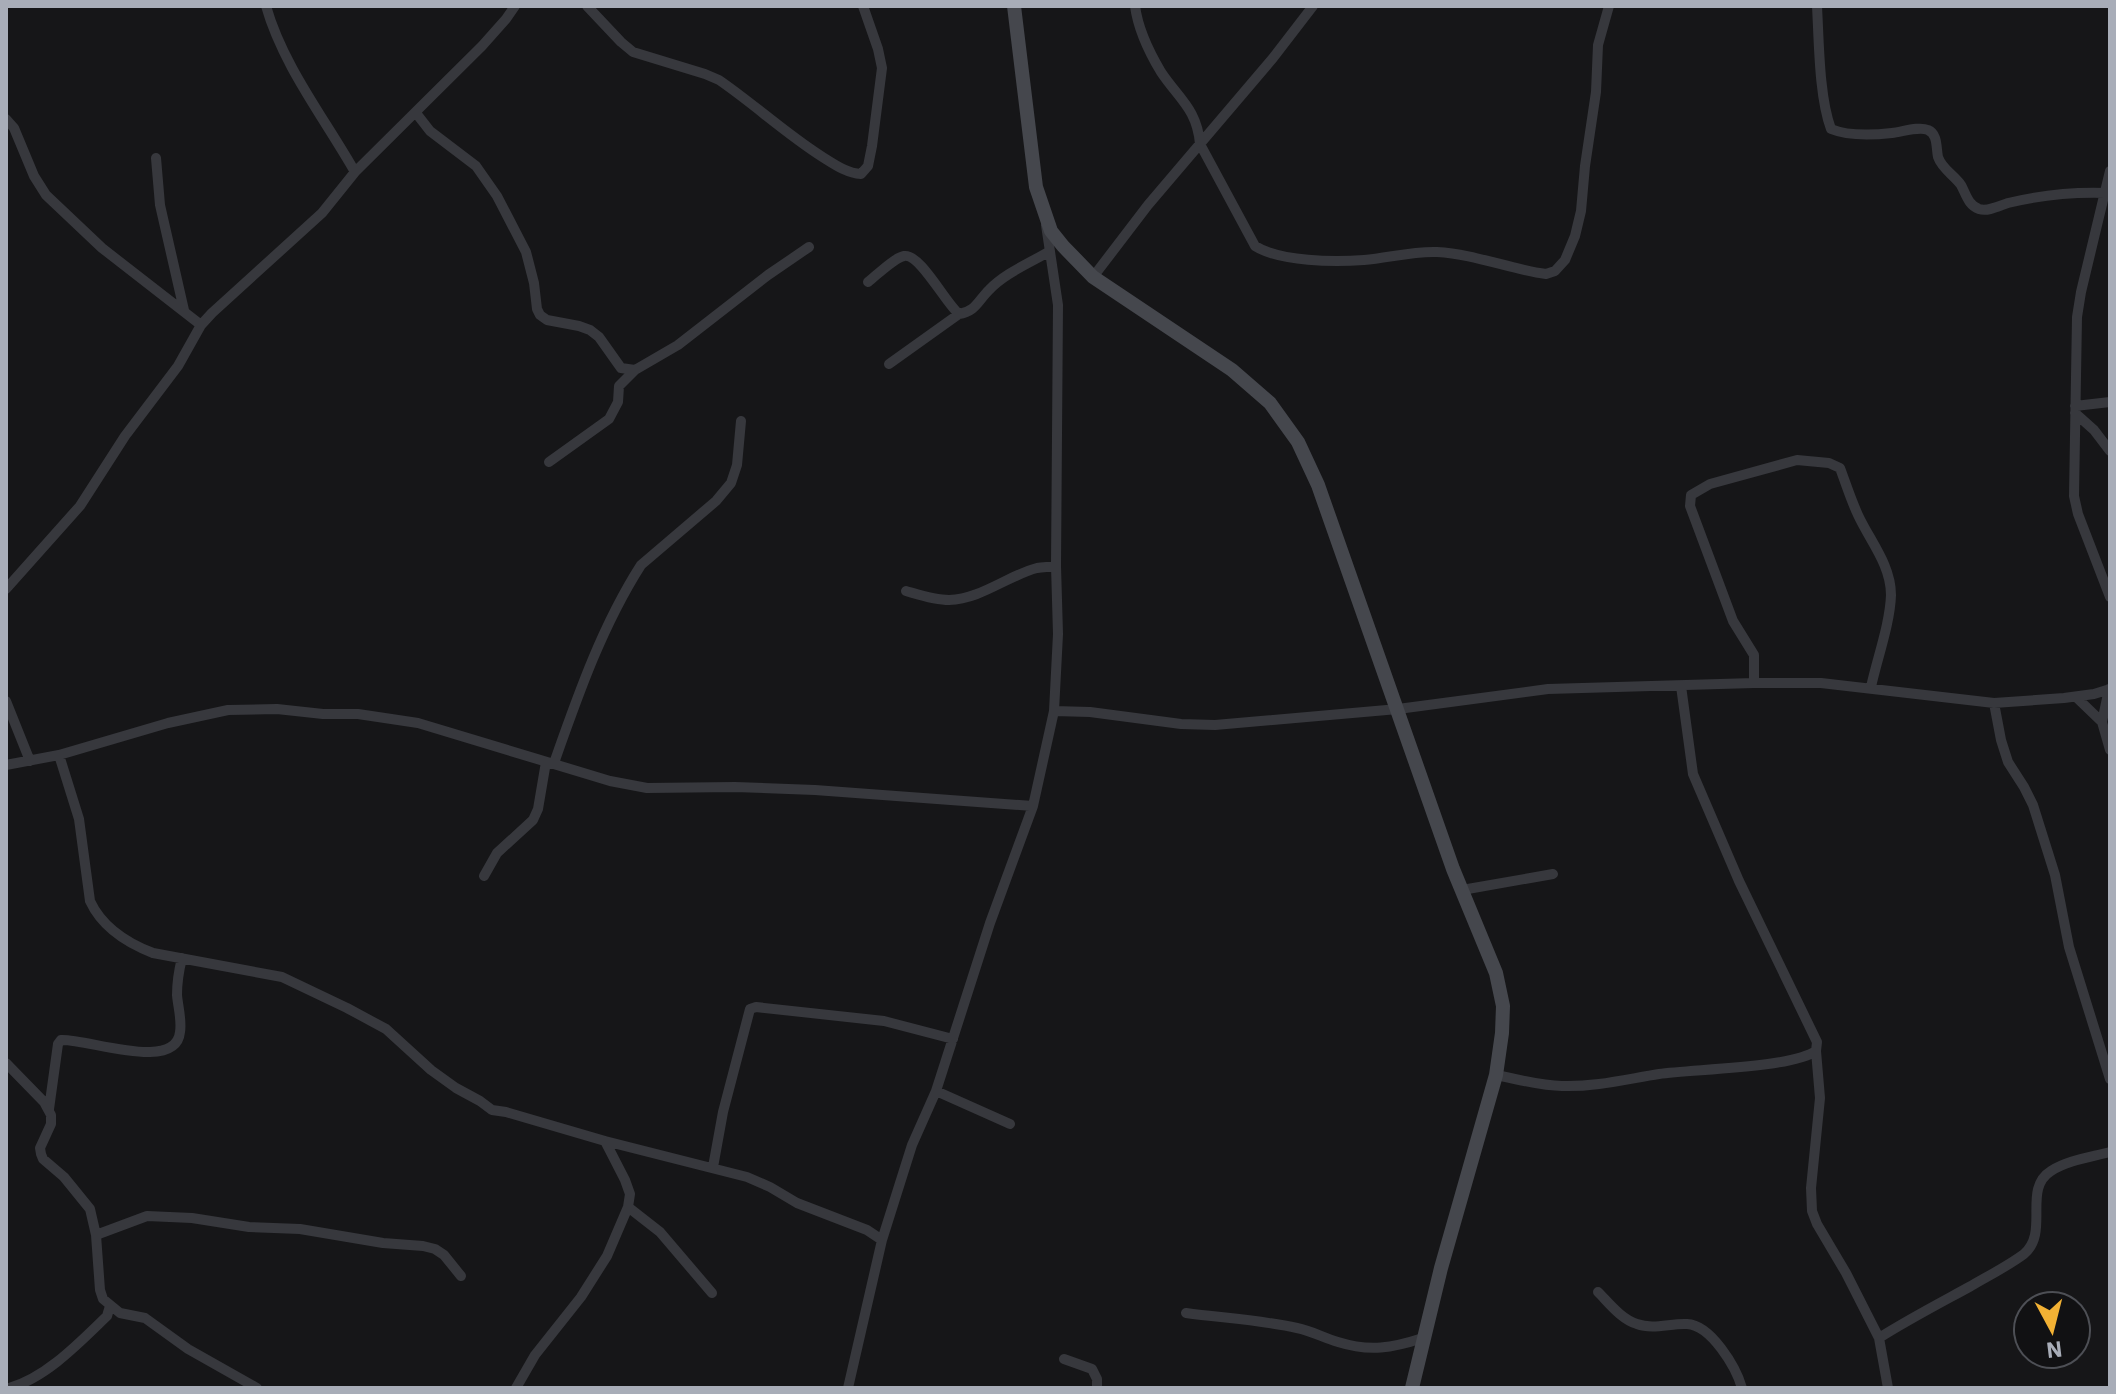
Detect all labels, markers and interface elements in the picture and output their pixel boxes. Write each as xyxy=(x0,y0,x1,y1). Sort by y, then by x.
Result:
north arrow xyxy=(2012,1290,2092,1370)
text: N xyxy=(2045,1335,2064,1366)

